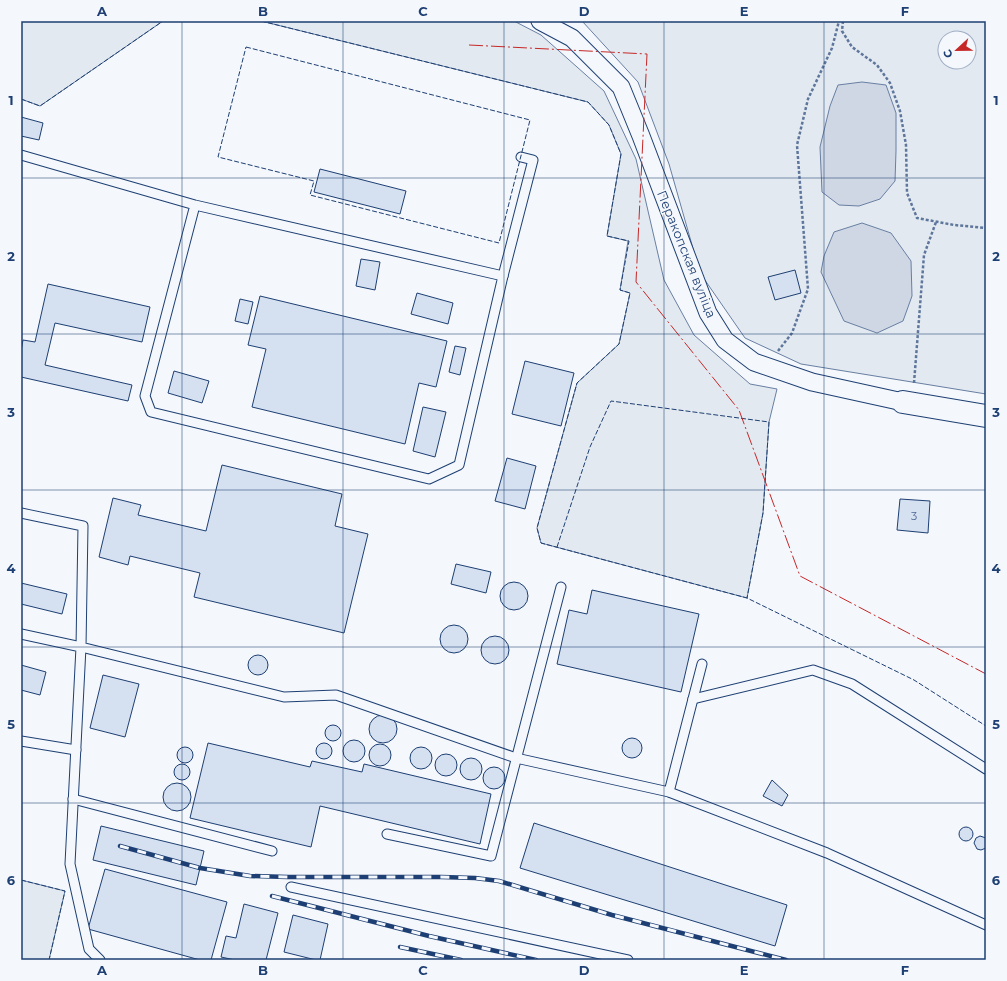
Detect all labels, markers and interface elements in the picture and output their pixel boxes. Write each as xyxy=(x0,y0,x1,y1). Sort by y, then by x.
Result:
text: A xyxy=(96,3,108,19)
text: B xyxy=(258,3,268,19)
text: C xyxy=(418,3,428,19)
text: D xyxy=(579,3,590,19)
text: E xyxy=(740,3,749,19)
text: F xyxy=(901,3,909,19)
north arrow xyxy=(937,30,977,70)
text: С xyxy=(940,47,956,60)
text: 1 xyxy=(8,92,14,108)
text: 1 xyxy=(993,92,999,108)
street label: Перакопская вуліца xyxy=(654,188,720,320)
text: 2 xyxy=(7,248,15,264)
text: 2 xyxy=(992,248,1000,264)
text: 3 xyxy=(6,404,15,420)
text: 3 xyxy=(991,404,1000,420)
house number: 3 xyxy=(911,509,917,523)
text: 4 xyxy=(7,560,16,576)
text: 4 xyxy=(992,560,1001,576)
text: 5 xyxy=(7,716,15,732)
text: 5 xyxy=(992,716,1000,732)
text: 6 xyxy=(7,872,16,888)
text: 6 xyxy=(992,872,1001,888)
text: A xyxy=(96,962,108,978)
text: B xyxy=(258,962,268,978)
text: C xyxy=(418,962,428,978)
text: D xyxy=(579,962,590,978)
text: E xyxy=(740,962,749,978)
text: F xyxy=(901,962,909,978)

